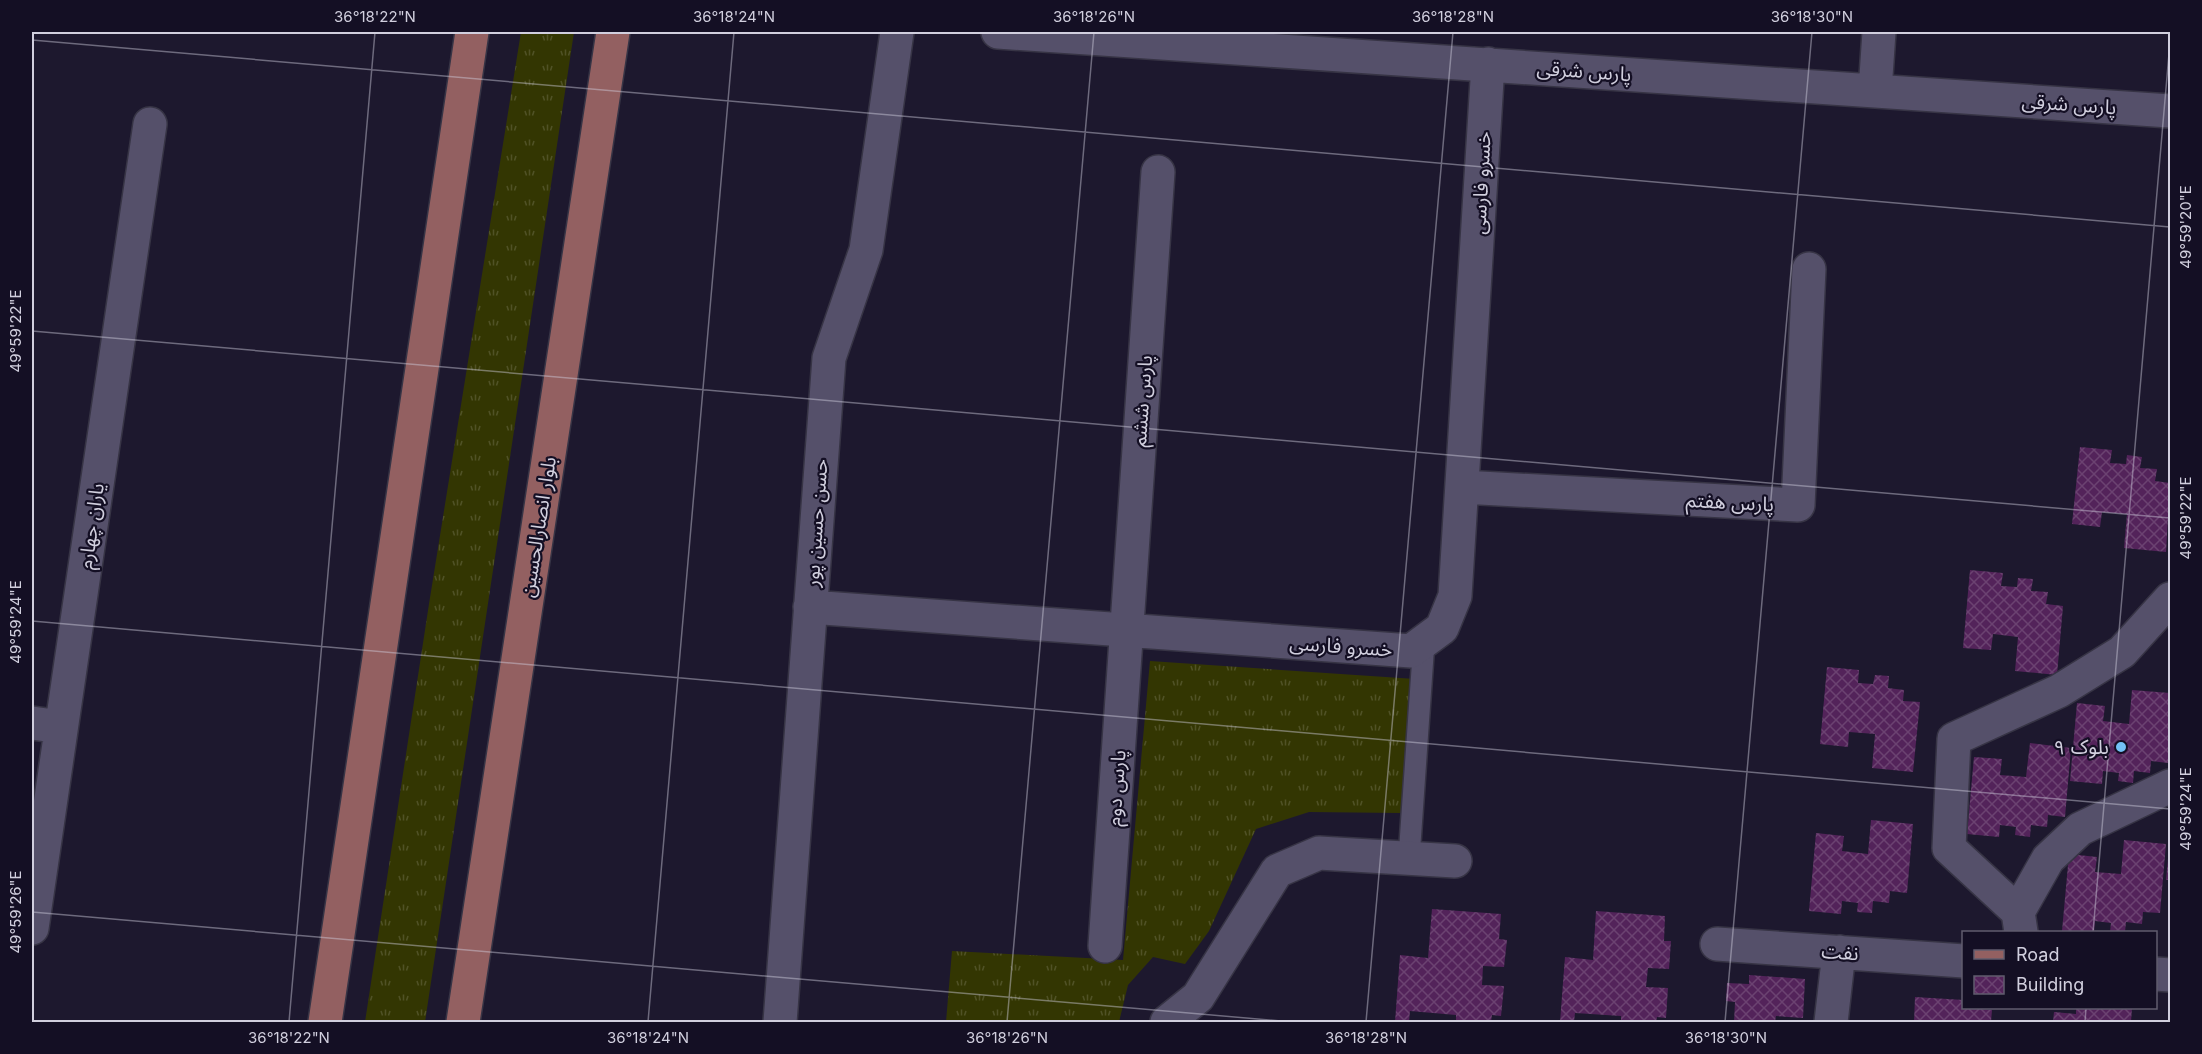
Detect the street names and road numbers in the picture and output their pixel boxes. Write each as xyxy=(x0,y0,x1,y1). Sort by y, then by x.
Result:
street label: پارس شرقی xyxy=(1536,56,1632,87)
street label: پارس شرقی xyxy=(2021,89,2117,120)
street label: خسرو فارسی xyxy=(1466,131,1496,235)
street label: پارس ششم xyxy=(1127,354,1160,448)
street label: بلوار انصارالحسین xyxy=(515,455,561,599)
street label: حسن حسین پور xyxy=(799,458,834,589)
street label: یاران چهارم xyxy=(73,481,112,571)
street label: پارس هفتم xyxy=(1685,488,1775,519)
street label: خسرو فارسی xyxy=(1289,630,1393,662)
street label: پارس دوم xyxy=(1101,749,1134,827)
street label: نفت xyxy=(1821,939,1859,965)

